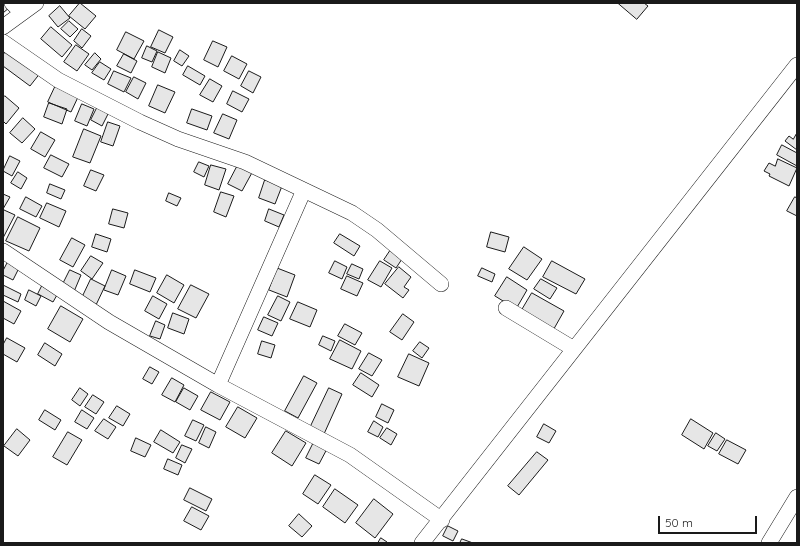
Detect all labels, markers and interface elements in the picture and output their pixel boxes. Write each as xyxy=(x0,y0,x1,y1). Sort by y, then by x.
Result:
scale bar xyxy=(660,508,759,534)
text: 50 m xyxy=(665,515,693,530)

